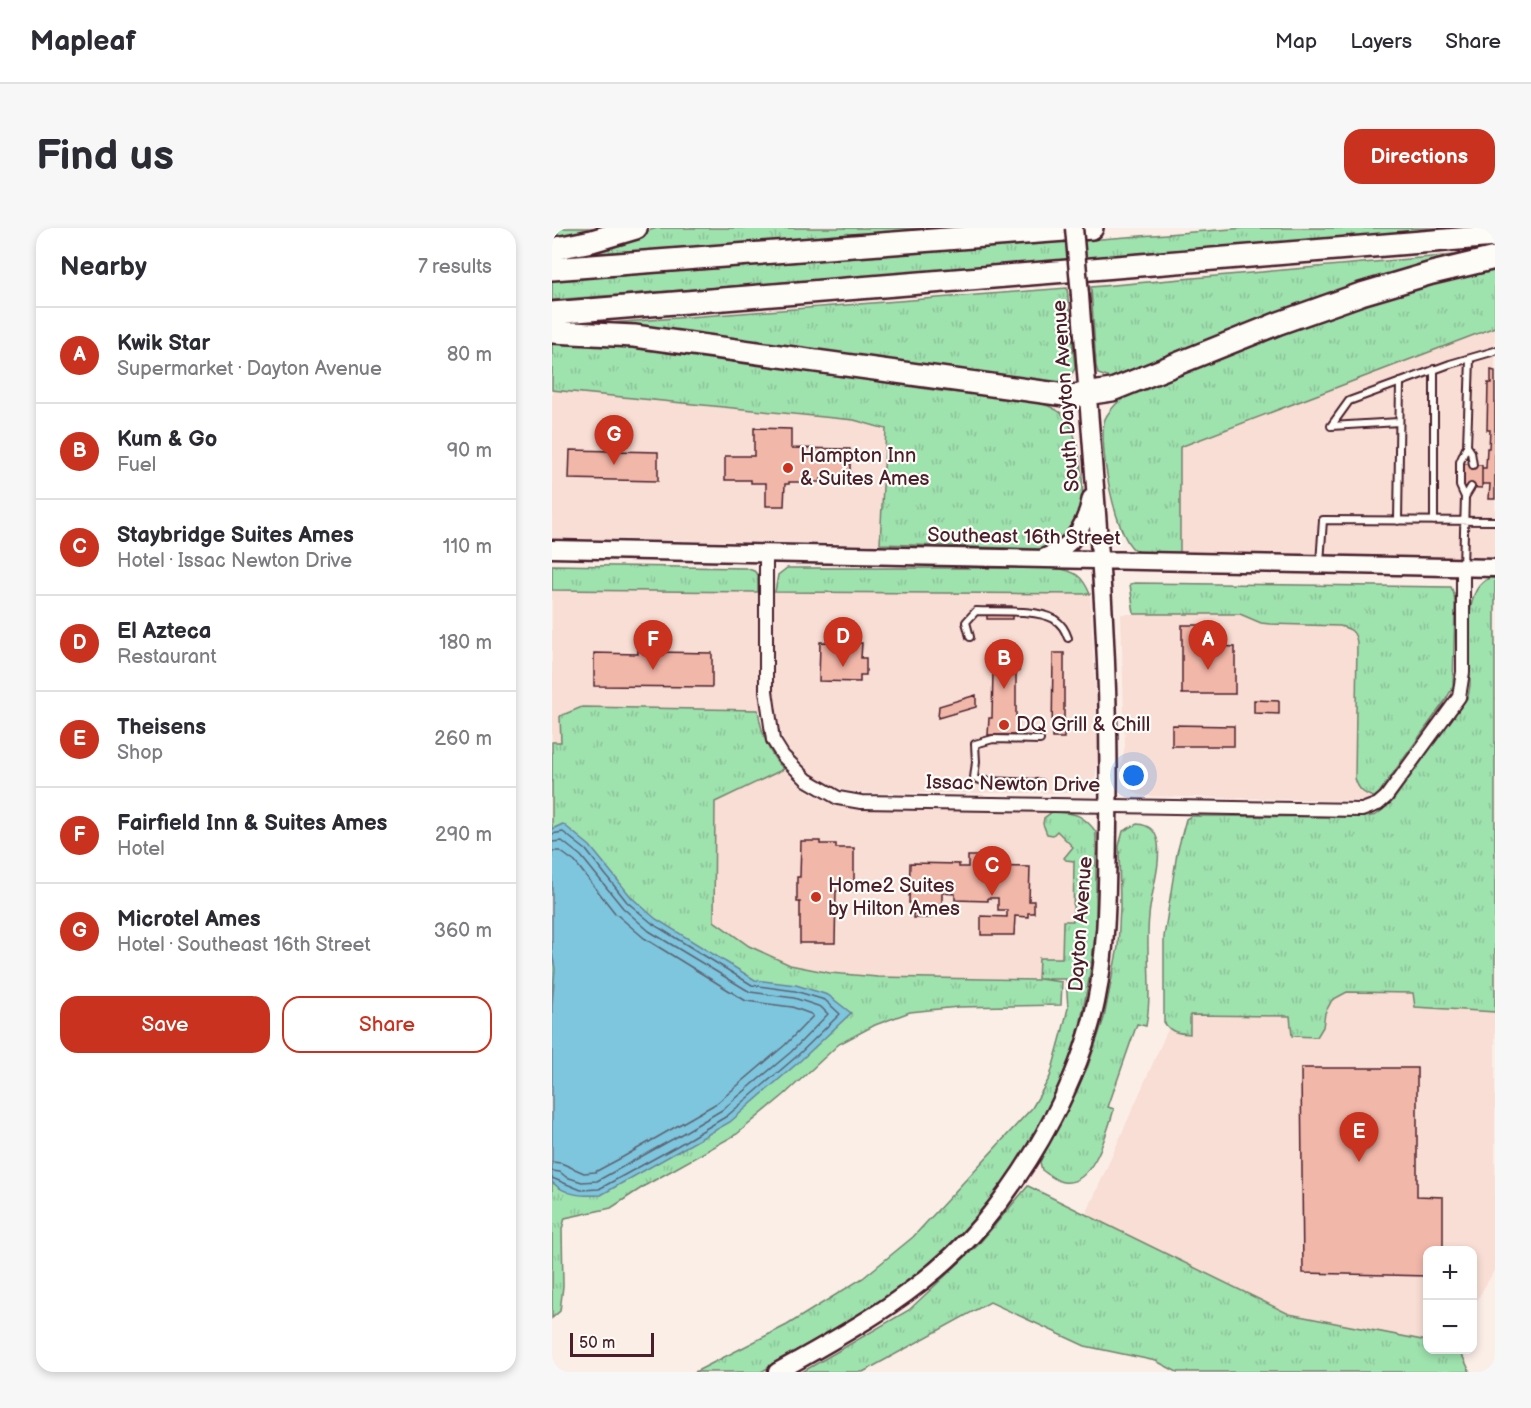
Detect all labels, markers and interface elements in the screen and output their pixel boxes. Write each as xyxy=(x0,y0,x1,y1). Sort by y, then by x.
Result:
text: Mapleaf xyxy=(30,25,136,58)
text: Map xyxy=(1275,29,1317,54)
text: Layers xyxy=(1350,29,1412,54)
text: Share xyxy=(1445,29,1501,54)
button: Directions xyxy=(1344,129,1495,184)
text: Find us xyxy=(36,131,174,182)
text: Nearby xyxy=(60,252,147,283)
text: 7 results xyxy=(418,255,492,279)
street label: South Dayton Avenue xyxy=(1047,299,1085,493)
text: Kwik Star xyxy=(117,330,210,357)
text: A xyxy=(73,343,86,367)
text: 80 m xyxy=(447,343,492,367)
text: Supermarket · Dayton Avenue xyxy=(117,357,382,381)
pin: G xyxy=(594,416,634,465)
text: Kum & Go xyxy=(117,426,217,453)
text: B xyxy=(72,439,87,463)
text: 90 m xyxy=(447,439,492,463)
place label: Hampton Inn & Suites Ames xyxy=(800,444,929,491)
text: Fuel xyxy=(117,453,156,477)
marker: Hampton Inn & Suites Ames xyxy=(781,461,795,475)
text: Staybridge Suites Ames xyxy=(117,522,354,549)
street label: Southeast 16th Street xyxy=(927,523,1121,551)
text: C xyxy=(72,535,87,559)
text: 110 m xyxy=(443,535,492,559)
text: Hotel · Issac Newton Drive xyxy=(117,549,352,573)
text: El Azteca xyxy=(117,618,211,645)
pin: D xyxy=(824,618,862,667)
pin: F xyxy=(634,620,672,670)
pin: A xyxy=(1188,620,1228,670)
text: D xyxy=(73,631,86,655)
text: 180 m xyxy=(439,631,492,655)
pin: B xyxy=(984,640,1024,689)
text: Restaurant xyxy=(117,645,217,669)
place label: DQ Grill & Chill xyxy=(1016,713,1150,737)
text: Theisens xyxy=(117,714,206,741)
marker: DQ Grill & Chill xyxy=(997,718,1011,732)
text: E xyxy=(73,727,86,751)
text: 260 m xyxy=(434,727,492,751)
text: Shop xyxy=(117,741,163,765)
your location xyxy=(1119,761,1148,790)
street label: Issac Newton Drive xyxy=(926,770,1101,798)
text: Fairfield Inn & Suites Ames xyxy=(117,810,387,837)
text: F xyxy=(73,823,86,847)
text: 290 m xyxy=(435,823,492,847)
text: Hotel xyxy=(117,837,165,861)
pin: C xyxy=(972,846,1012,896)
street label: Dayton Avenue xyxy=(1064,856,1098,992)
place label: Home2 Suites by Hilton Ames xyxy=(828,874,960,921)
marker: Home2 Suites by Hilton Ames xyxy=(809,890,823,904)
text: Microtel Ames xyxy=(117,906,261,933)
text: G xyxy=(72,919,87,943)
text: 360 m xyxy=(434,919,492,943)
text: Hotel · Southeast 16th Street xyxy=(117,933,371,957)
button: Save xyxy=(60,996,270,1053)
button: Share xyxy=(282,996,492,1053)
pin: E xyxy=(1340,1112,1378,1162)
map controls xyxy=(1423,1246,1477,1354)
button: + xyxy=(1423,1246,1477,1300)
button: − xyxy=(1423,1300,1477,1354)
scale bar xyxy=(570,1330,654,1358)
text: 50 m xyxy=(579,1334,615,1353)

